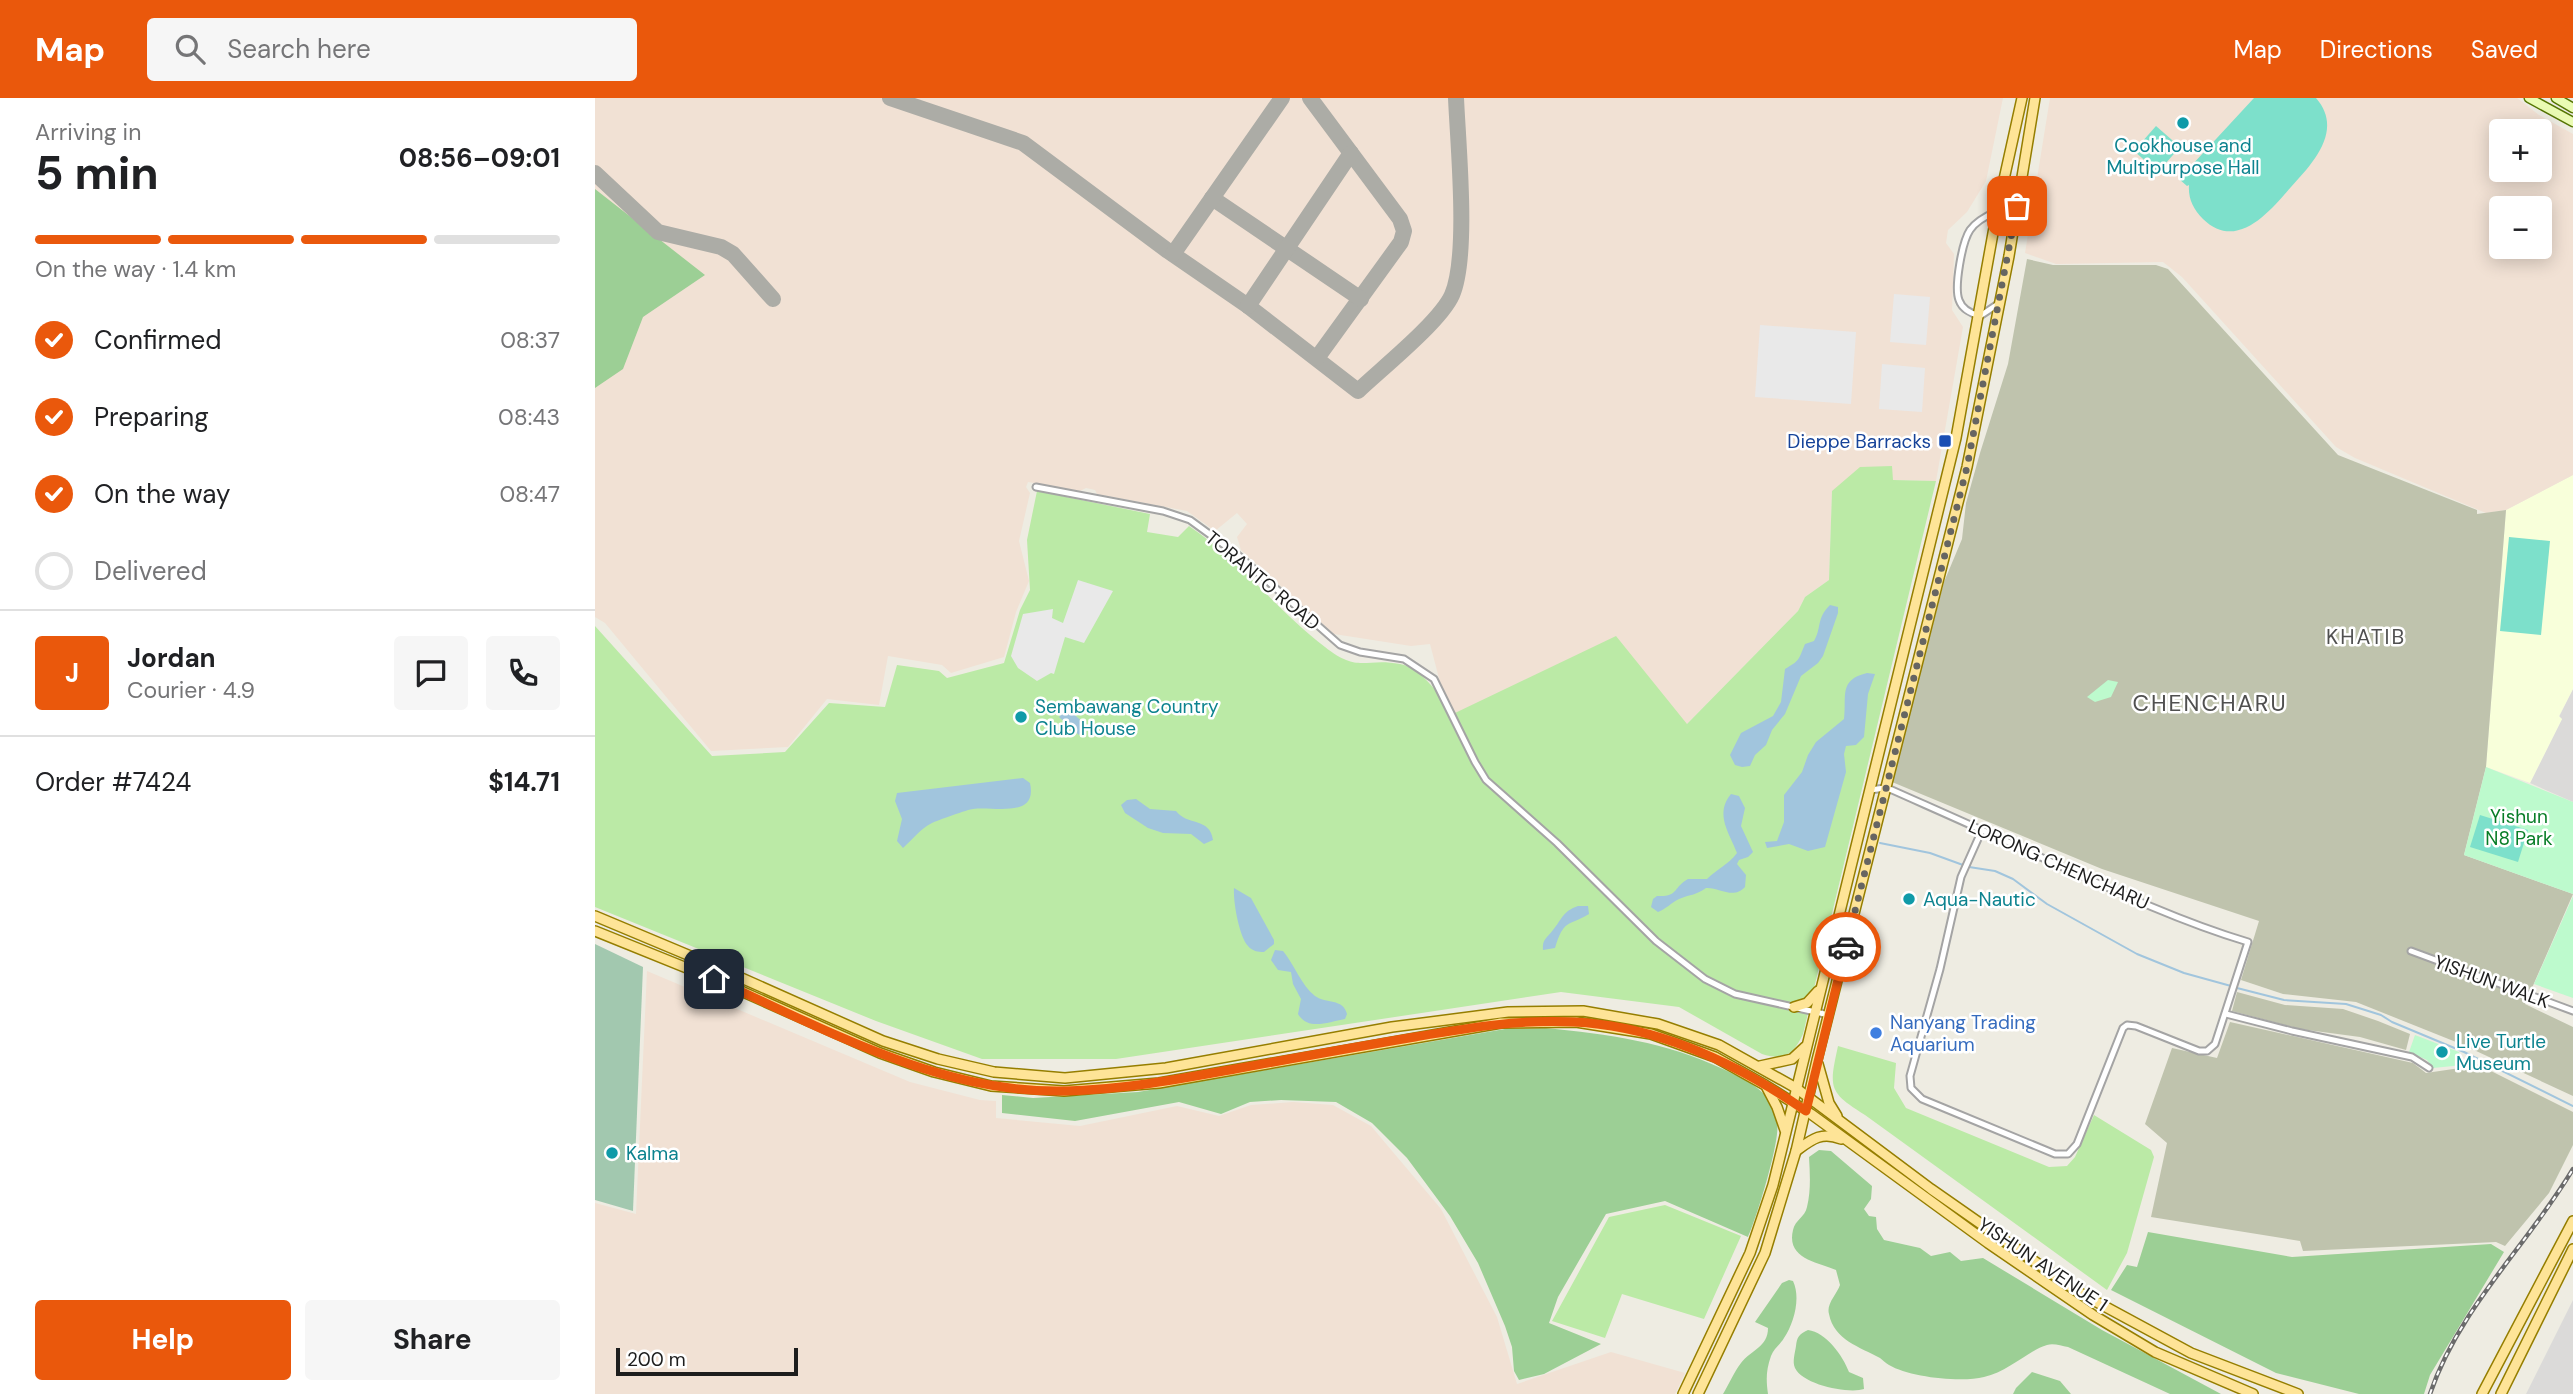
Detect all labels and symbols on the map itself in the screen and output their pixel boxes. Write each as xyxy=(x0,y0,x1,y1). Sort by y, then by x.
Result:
marker: Cookhouse and Multipurpose Hall xyxy=(2175,115,2191,131)
place label: Cookhouse and Multipurpose Hall xyxy=(2106,133,2260,180)
pin xyxy=(1987,176,2047,236)
place label: Dieppe Barracks xyxy=(1787,429,1931,454)
marker: Dieppe Barracks xyxy=(1937,433,1953,449)
street label: TORANTO ROAD xyxy=(1200,525,1325,636)
district label: KHATIB xyxy=(2326,623,2406,651)
district label: CHENCHARU xyxy=(2132,688,2288,718)
place label: Sembawang Country Club House xyxy=(1035,694,1219,741)
marker: Sembawang Country Club House xyxy=(1013,709,1029,725)
park label: Yishun N8 Park xyxy=(2485,804,2553,851)
street label: LORONG CHENCHARU xyxy=(1964,813,2153,916)
place label: Aqua-Nautic xyxy=(1923,887,2036,912)
marker: Aqua-Nautic xyxy=(1901,891,1917,907)
courier xyxy=(1811,912,1881,982)
pin xyxy=(684,949,744,1009)
street label: YISHUN WALK xyxy=(2431,949,2553,1014)
place label: Nanyang Trading Aquarium xyxy=(1890,1010,2036,1057)
marker: Nanyang Trading Aquarium xyxy=(1868,1025,1884,1041)
place label: Live Turtle Museum xyxy=(2456,1029,2546,1076)
marker: Live Turtle Museum xyxy=(2434,1044,2450,1060)
place label: Kalma xyxy=(626,1141,679,1166)
marker: Kalma xyxy=(604,1145,620,1161)
street label: YISHUN AVENUE 1 xyxy=(1973,1212,2113,1317)
scale bar xyxy=(616,1345,798,1377)

